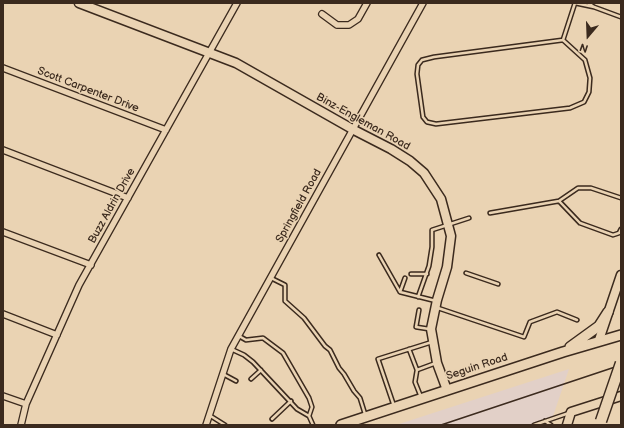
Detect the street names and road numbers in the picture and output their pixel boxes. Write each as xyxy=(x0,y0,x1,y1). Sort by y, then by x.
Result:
street label: Scott Carpenter Drive xyxy=(35,65,141,115)
street label: Binz-Engleman Road xyxy=(314,91,412,153)
street label: Buzz Aldrin Drive xyxy=(86,166,138,246)
street label: Springfield Road xyxy=(273,167,325,245)
street label: Seguin Road xyxy=(445,351,509,383)

